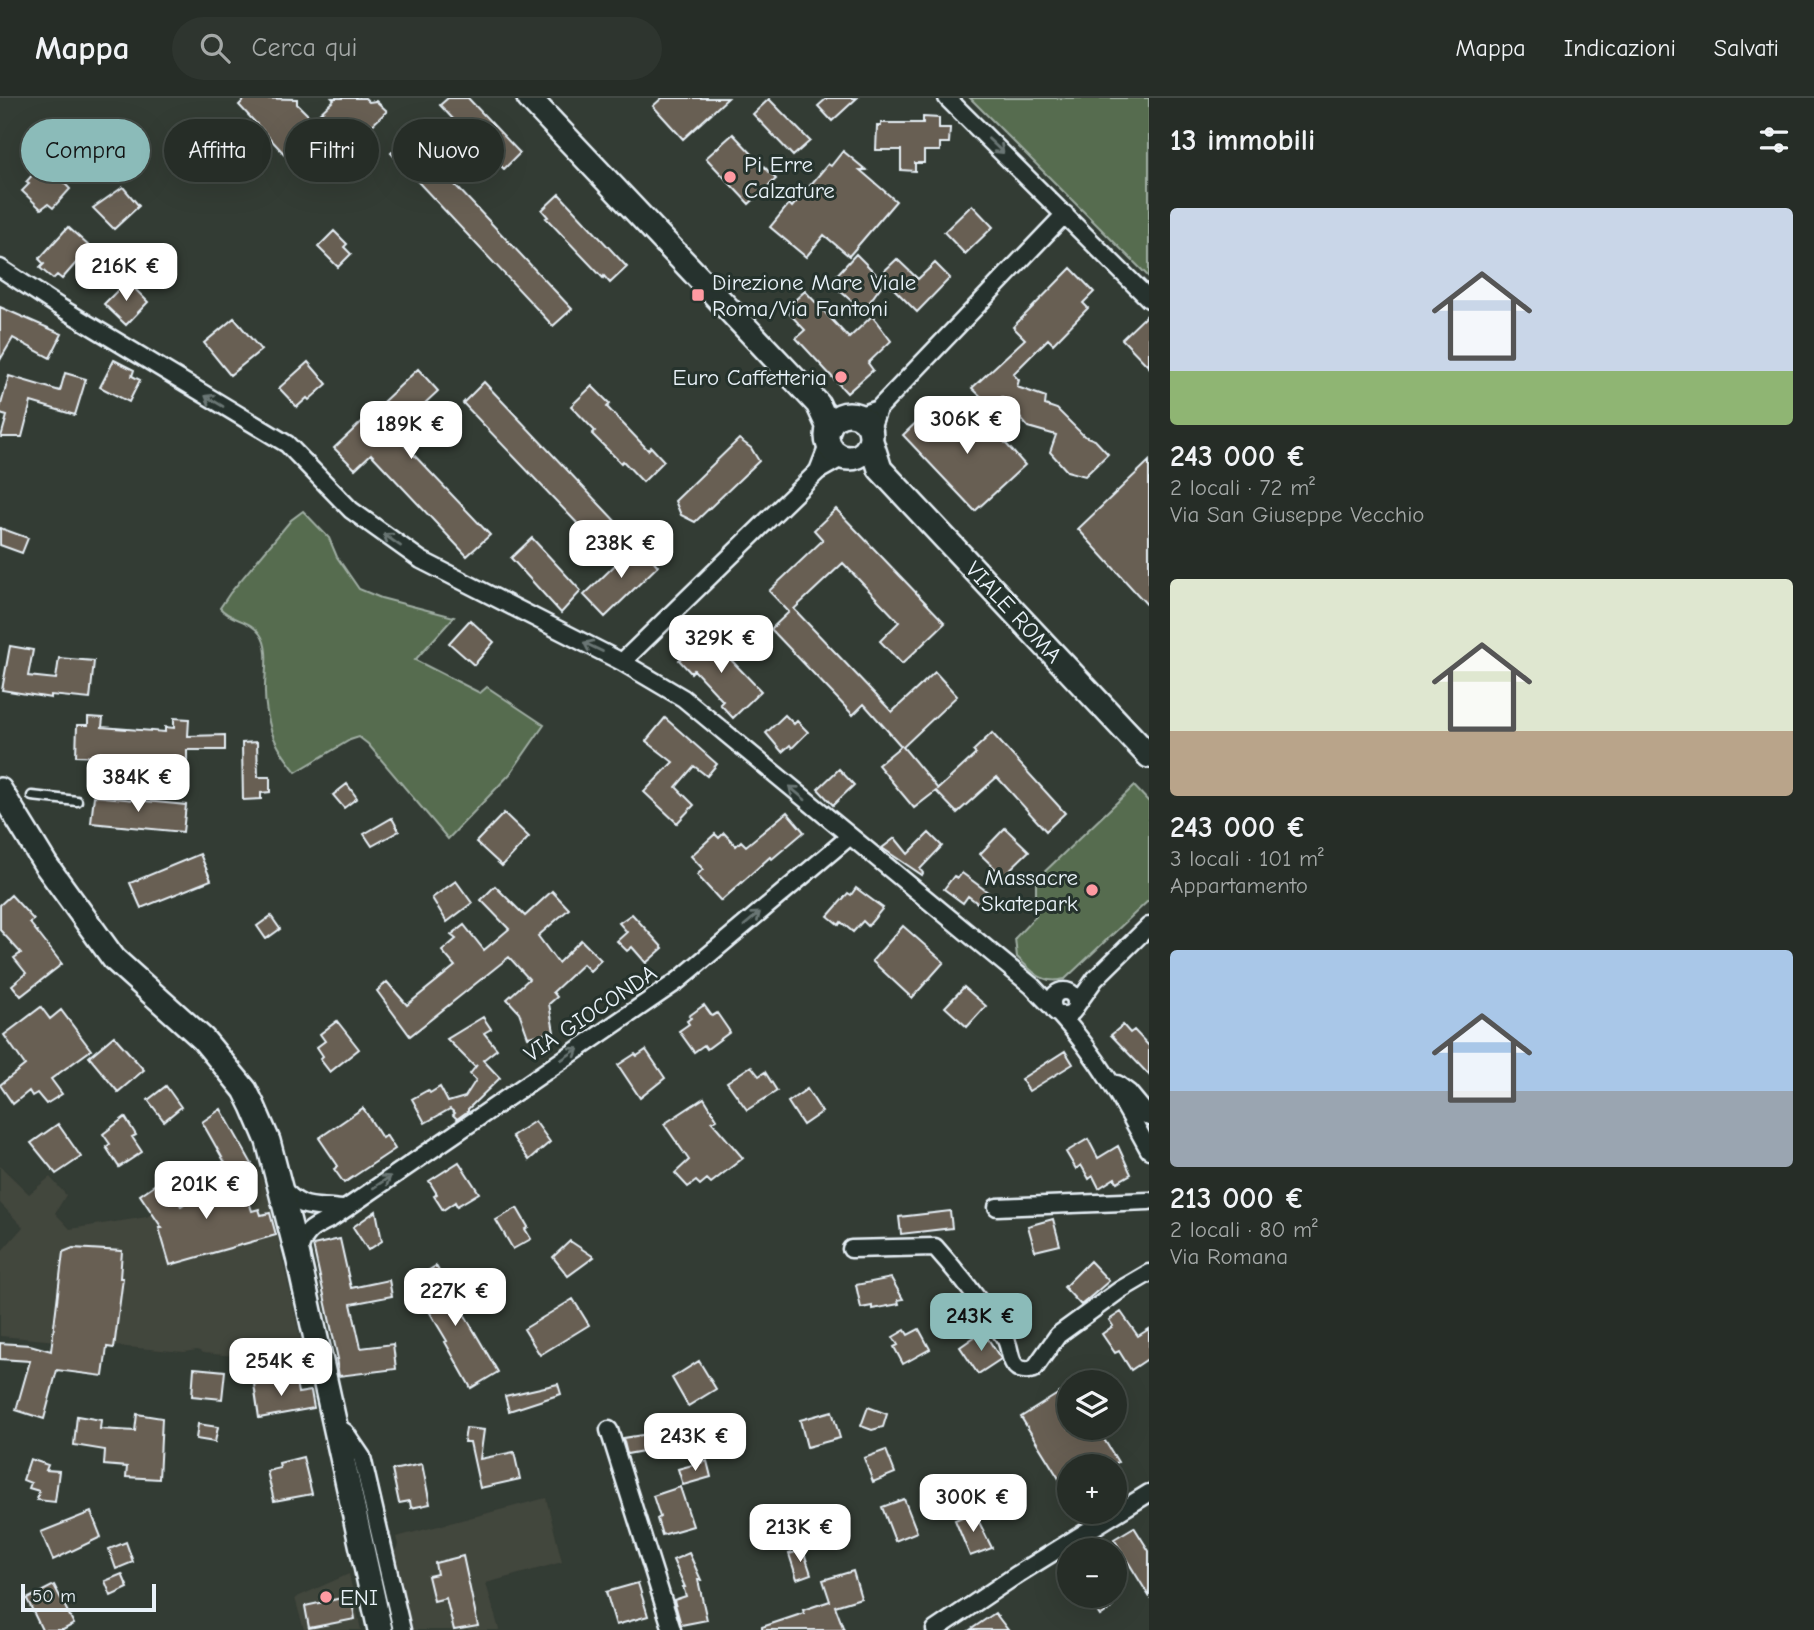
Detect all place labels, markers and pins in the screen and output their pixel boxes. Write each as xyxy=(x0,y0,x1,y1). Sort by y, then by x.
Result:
place label: Pi Erre Calzature xyxy=(744,151,835,204)
marker: Pi Erre Calzature xyxy=(722,169,738,185)
pin: 216K € xyxy=(69,244,183,303)
place label: Direzione Mare Viale Roma/Via Fantoni xyxy=(712,269,916,322)
marker: Direzione Mare Viale Roma/Via Fantoni xyxy=(690,287,706,303)
place label: Euro Caffetteria xyxy=(673,364,827,391)
marker: Euro Caffetteria xyxy=(833,369,849,385)
pin: 306K € xyxy=(910,396,1024,456)
pin: 189K € xyxy=(354,402,468,461)
pin: 238K € xyxy=(564,520,678,580)
pin: 329K € xyxy=(664,616,778,675)
pin: 384K € xyxy=(81,754,195,814)
place label: Massacre Skatepark xyxy=(981,864,1078,917)
marker: Massacre Skatepark xyxy=(1084,882,1100,898)
pin: 201K € xyxy=(149,1162,263,1221)
pin: 227K € xyxy=(398,1268,512,1328)
pin: 243K € xyxy=(924,1294,1038,1353)
pin: 254K € xyxy=(224,1338,338,1398)
pin: 243K € xyxy=(638,1414,752,1473)
pin: 300K € xyxy=(916,1474,1030,1534)
pin: 213K € xyxy=(743,1504,857,1564)
place label: ENI xyxy=(340,1584,378,1611)
marker: ENI xyxy=(318,1589,334,1605)

